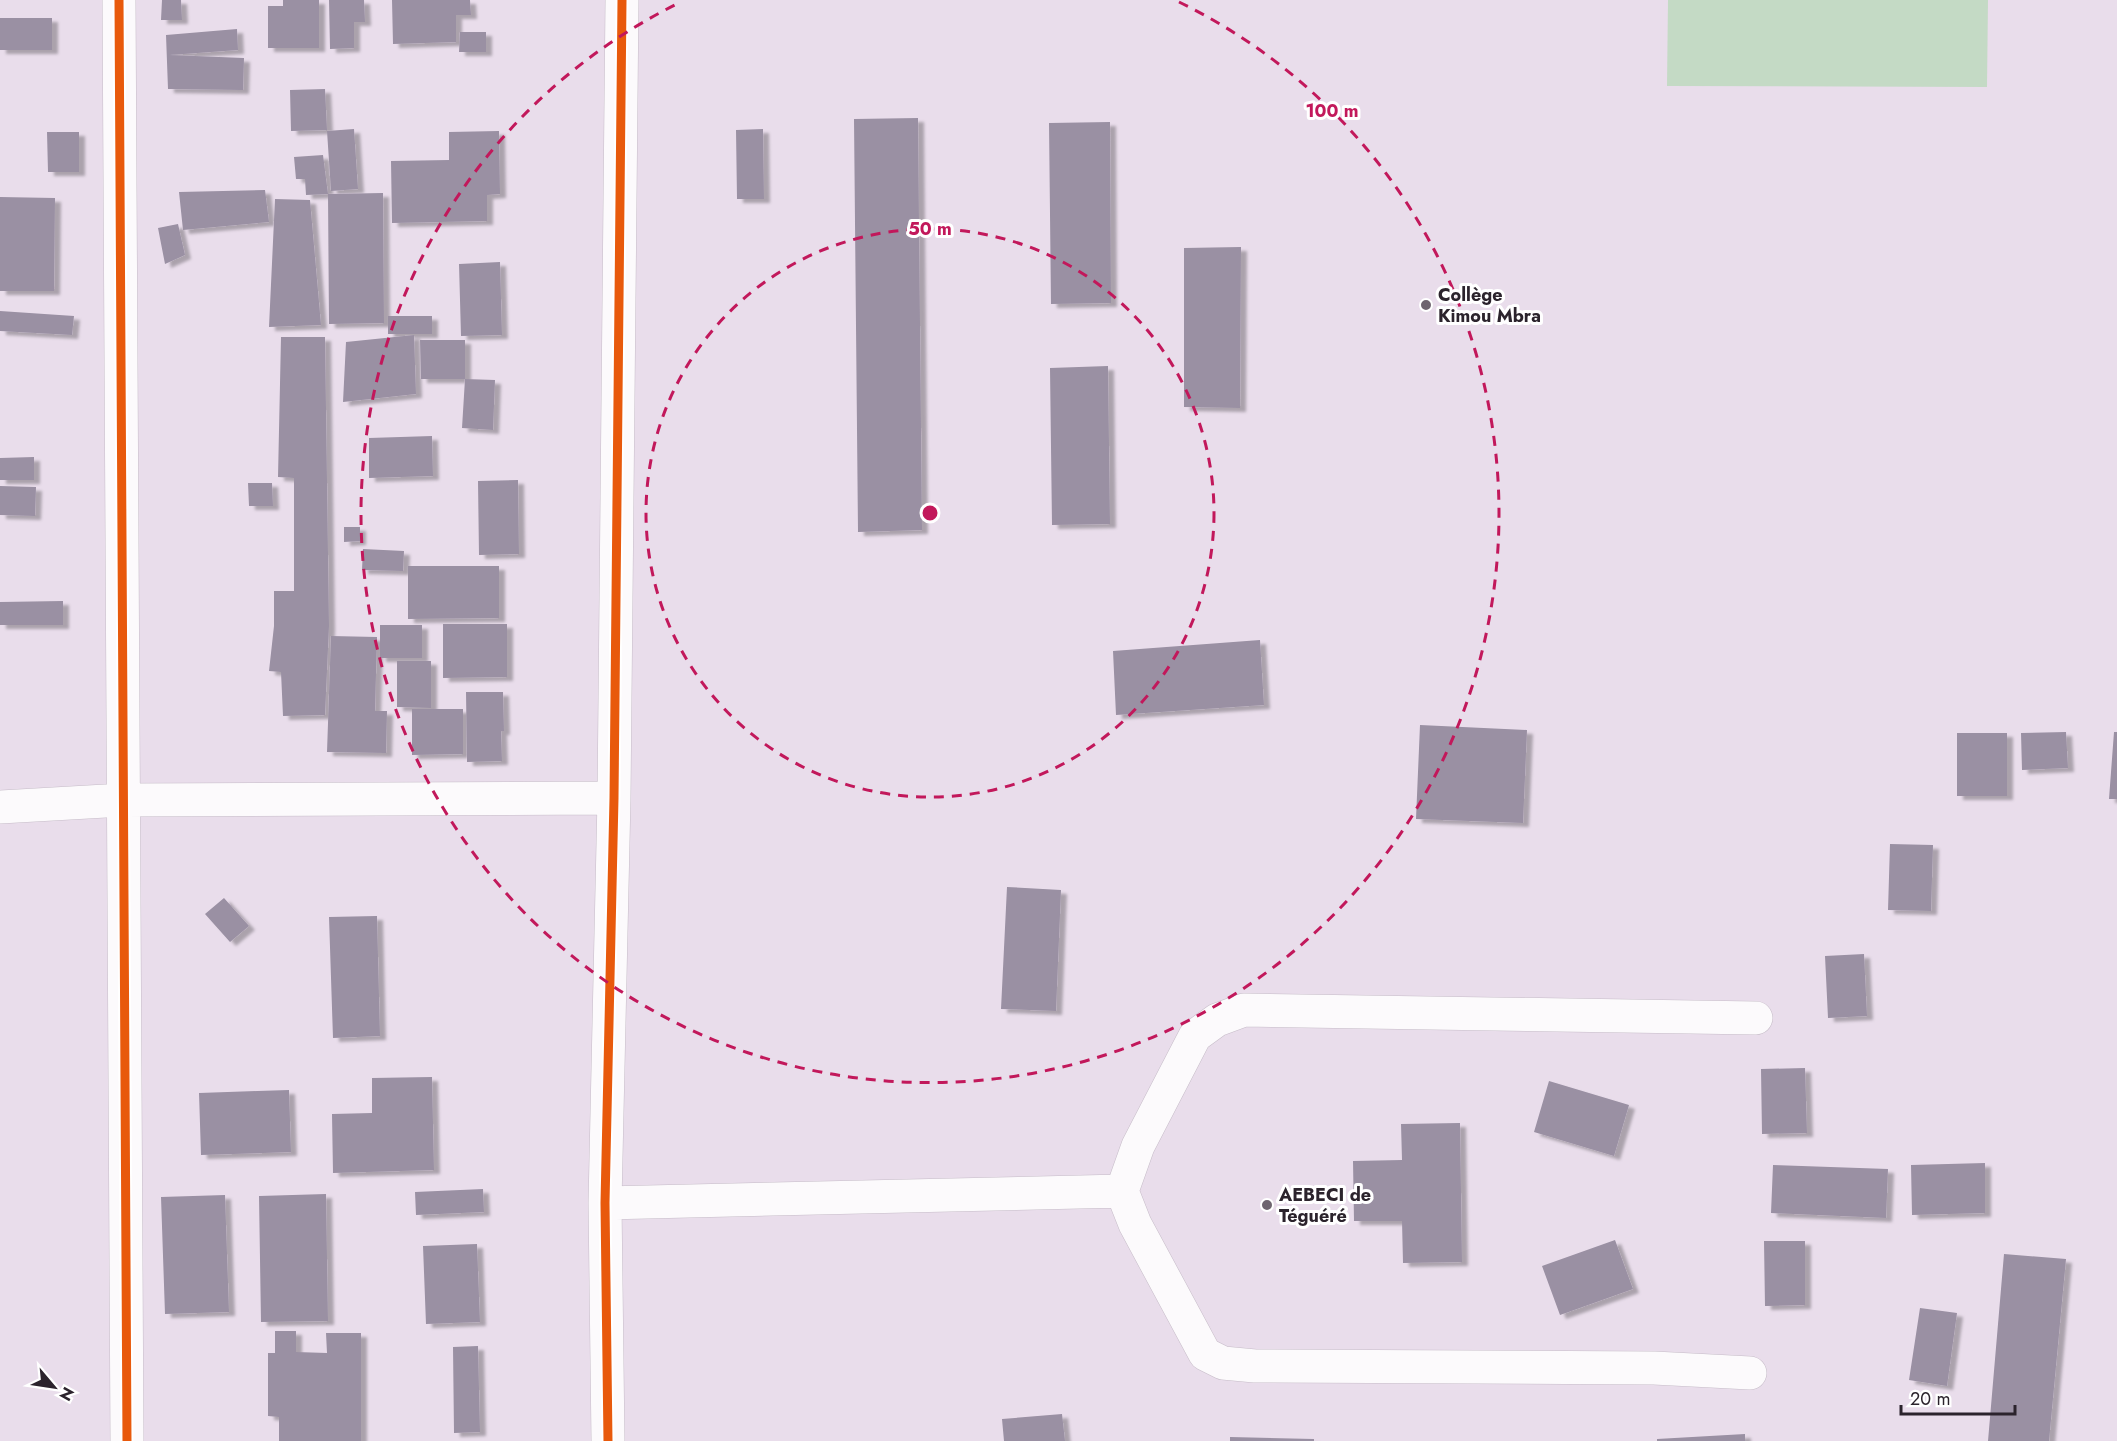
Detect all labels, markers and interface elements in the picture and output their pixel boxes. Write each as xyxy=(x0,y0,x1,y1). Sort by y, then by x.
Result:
text: 100 m xyxy=(1305,98,1359,124)
text: 50 m xyxy=(908,216,952,242)
place label: Collège Kimou Mbra xyxy=(1438,282,1541,329)
marker: Collège Kimou Mbra xyxy=(1419,298,1433,312)
centre of rings xyxy=(920,503,940,523)
place label: AEBECI de Téguéré xyxy=(1278,1182,1371,1229)
marker: AEBECI de Téguéré xyxy=(1260,1198,1274,1212)
north arrow xyxy=(24,1357,84,1417)
scale bar xyxy=(1901,1378,2015,1416)
text: N xyxy=(54,1383,80,1405)
text: 20 m xyxy=(1910,1386,1950,1412)

